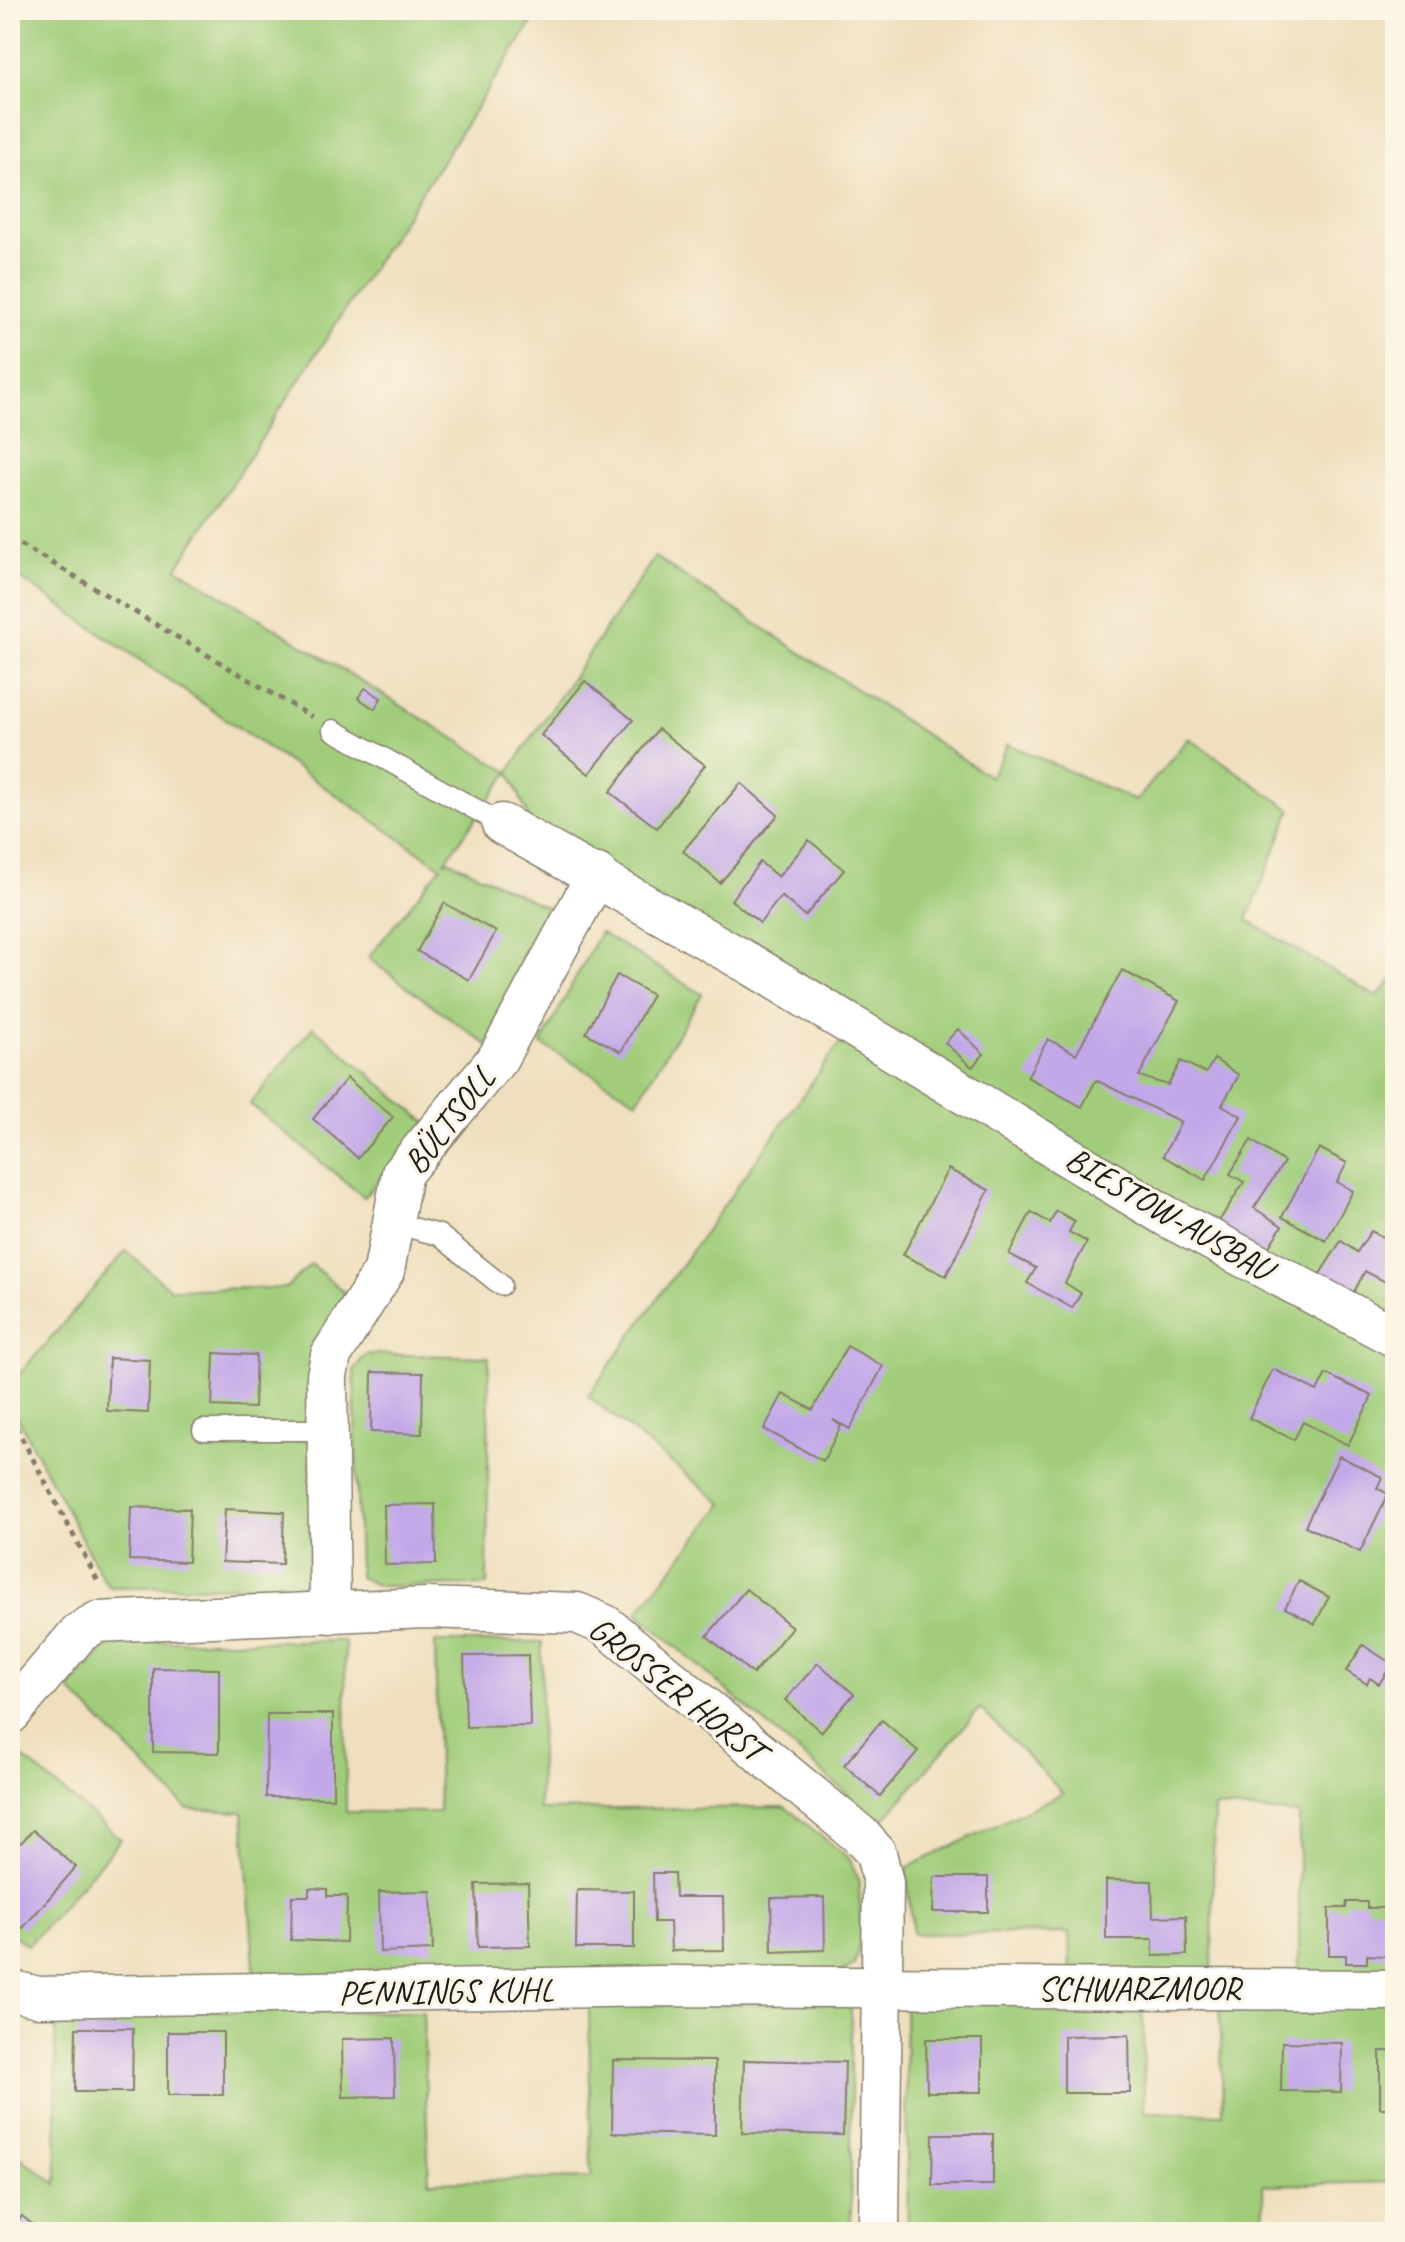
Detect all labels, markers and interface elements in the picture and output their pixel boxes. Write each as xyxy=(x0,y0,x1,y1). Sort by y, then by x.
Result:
street label: BÜLTSOLL xyxy=(394,1057,504,1182)
street label: BIESTOW-AUSBAU xyxy=(1058,1137,1285,1293)
street label: GROSSER HORST xyxy=(580,1607,780,1776)
street label: SCHWARZMOOR xyxy=(1038,1967,1243,2010)
street label: PENNINGS KUHL xyxy=(338,1968,554,2014)

